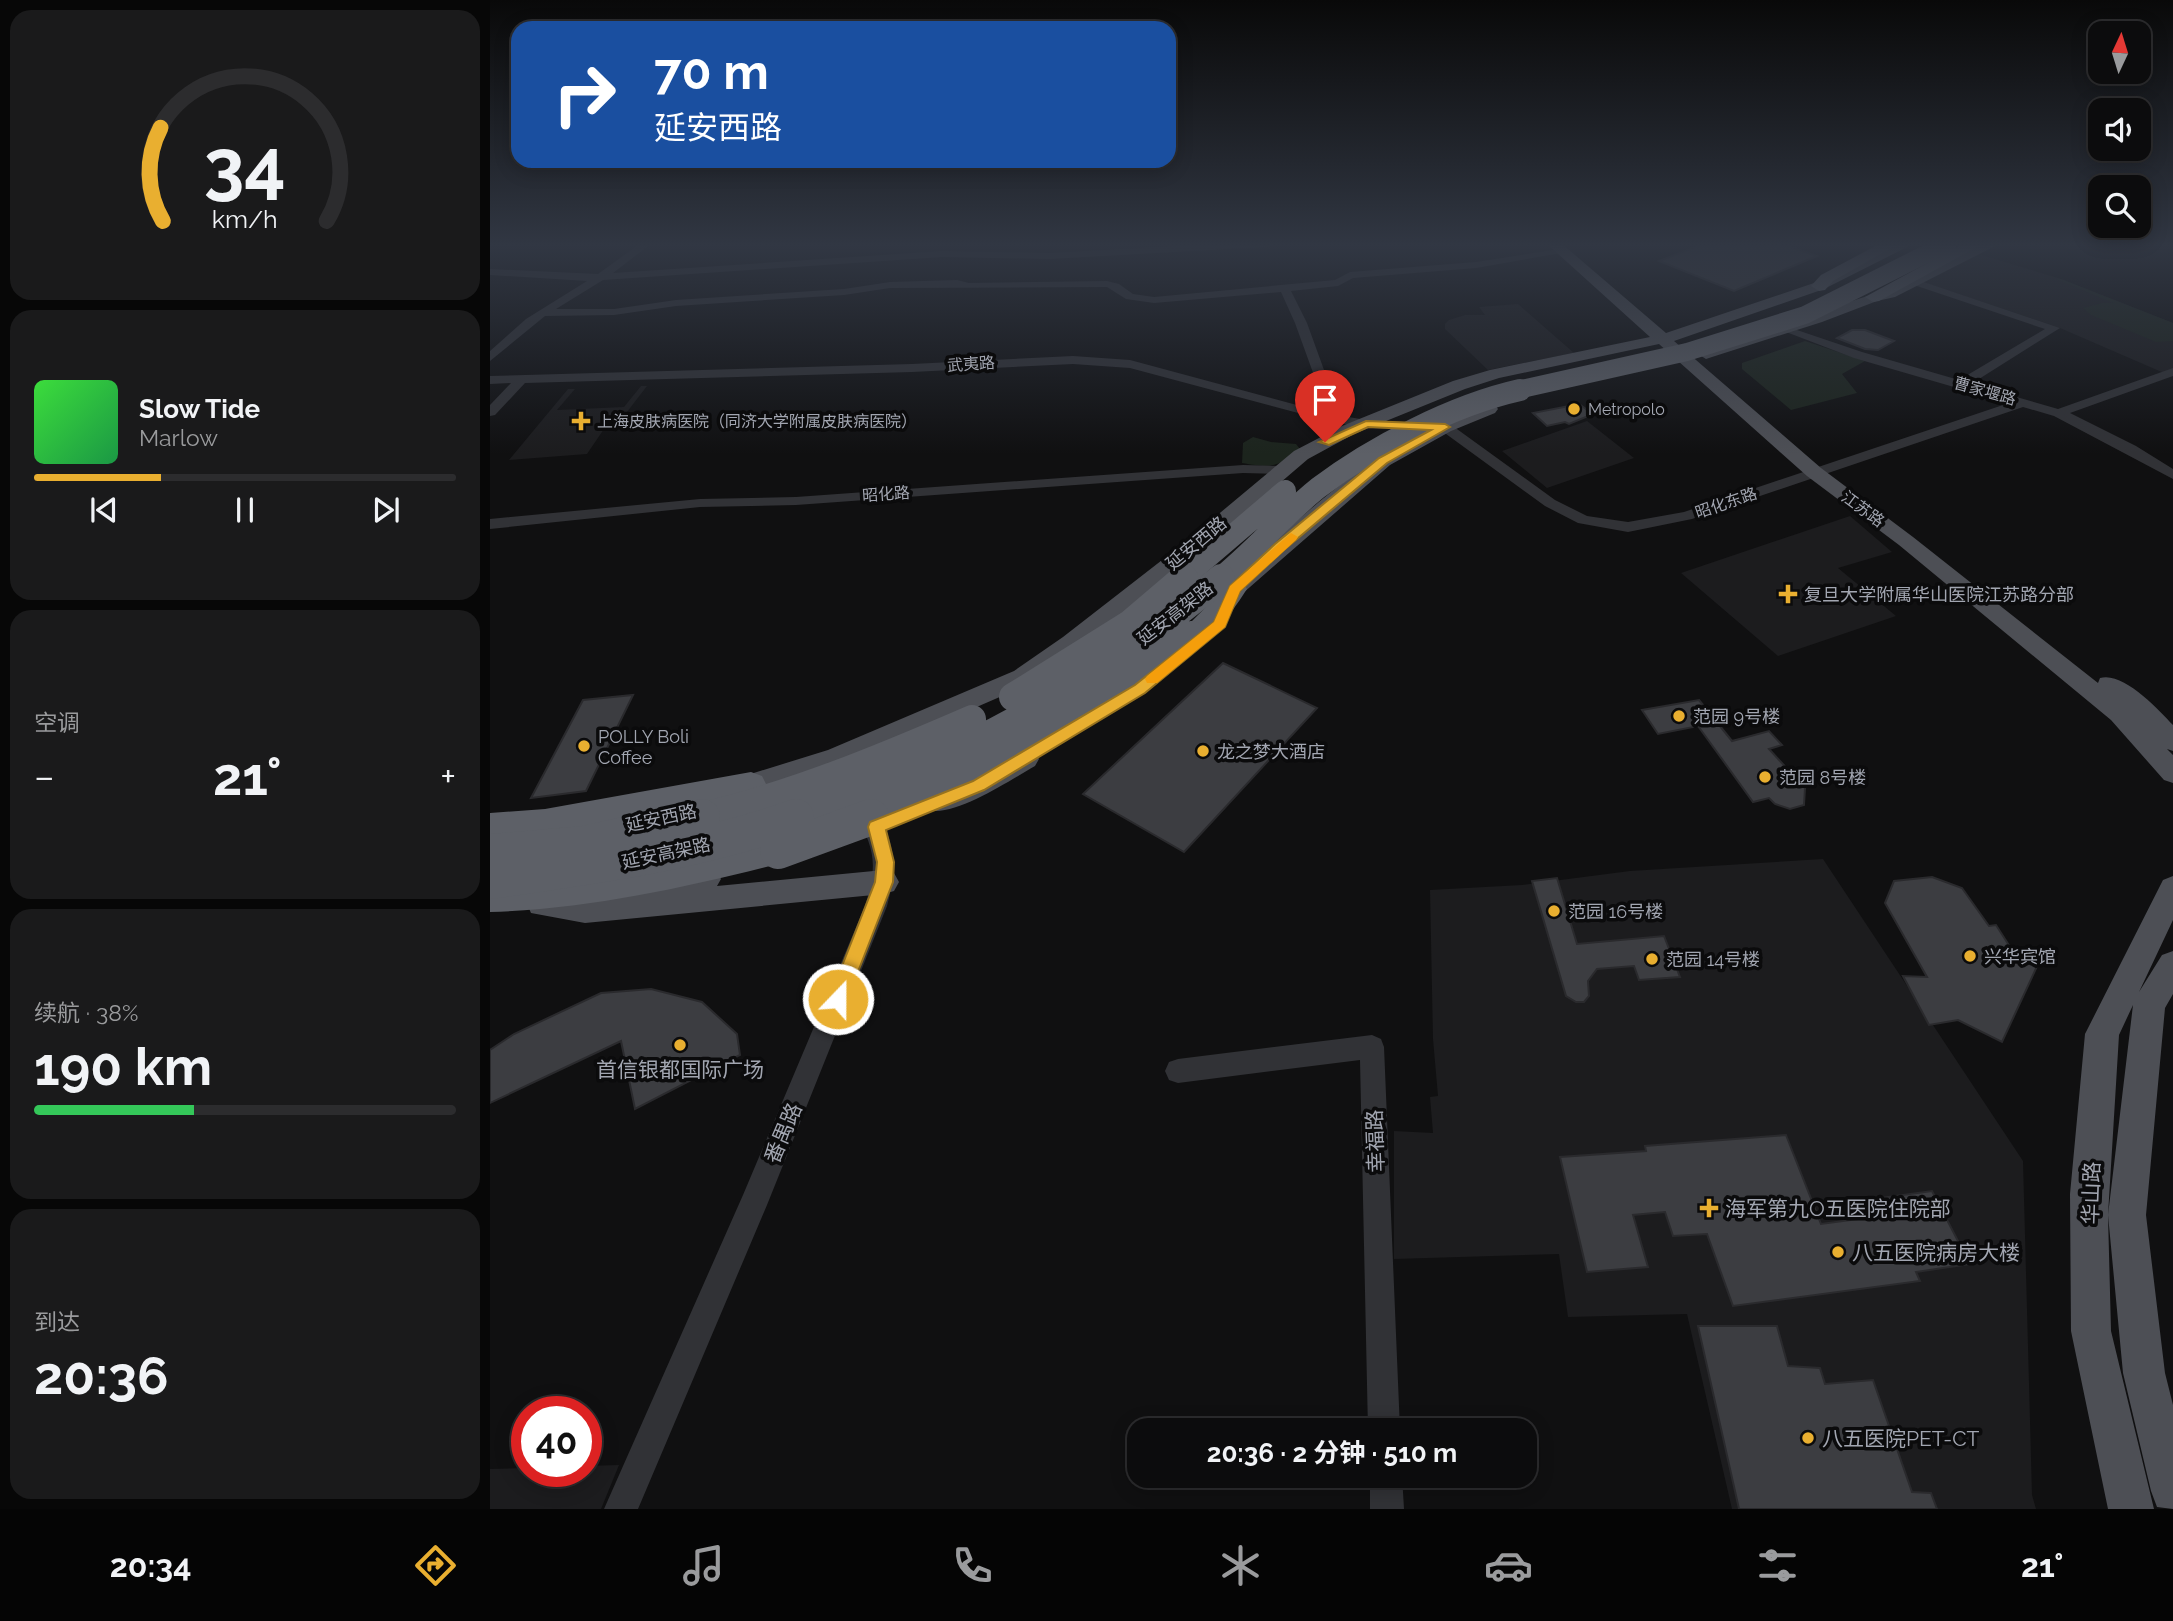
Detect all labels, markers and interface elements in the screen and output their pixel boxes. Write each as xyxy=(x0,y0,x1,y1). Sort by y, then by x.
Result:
north arrow xyxy=(2088,21,2151,84)
map controls xyxy=(2088,21,2151,238)
text: 70 m xyxy=(654,43,769,100)
icon: right xyxy=(539,49,630,140)
button: sound xyxy=(2088,98,2151,161)
text: 延安西路 xyxy=(654,109,782,146)
text: 34 xyxy=(204,123,286,208)
button: search xyxy=(2088,175,2151,238)
text: km/h xyxy=(212,204,278,234)
street label: 武夷路 xyxy=(946,353,996,375)
pin xyxy=(1295,370,1355,442)
street label: 曹家堰路 xyxy=(1952,373,2018,409)
icon: arrive xyxy=(1306,381,1344,419)
text: Slow Tide xyxy=(139,394,260,424)
place label: Metropolo xyxy=(1588,400,1665,419)
marker: Metropolo xyxy=(1566,401,1582,417)
marker: 上海皮肤病医院（同济大学附属皮肤病医院） xyxy=(571,411,591,431)
place label: 上海皮肤病医院（同济大学附属皮肤病医院） xyxy=(597,412,917,431)
text: Marlow xyxy=(139,424,218,451)
street label: 昭化路 xyxy=(861,483,911,505)
street label: 昭化东路 xyxy=(1693,484,1759,522)
street label: 江苏路 xyxy=(1838,487,1888,531)
icon: previous xyxy=(85,491,123,529)
icon: pause xyxy=(226,491,264,529)
icon: next xyxy=(367,491,405,529)
street label: 延安西路 xyxy=(1162,512,1230,574)
street label: 延安高架路 xyxy=(1133,577,1217,649)
marker: 复旦大学附属华山医院江苏路分部 xyxy=(1778,584,1798,604)
place label: 复旦大学附属华山医院江苏路分部 xyxy=(1804,584,2074,605)
place label: 范园 9号楼 xyxy=(1693,706,1780,727)
marker: 范园 9号楼 xyxy=(1671,708,1687,724)
text: 空调 xyxy=(34,709,80,736)
place label: POLLY Boli Coffee xyxy=(598,726,689,768)
marker: POLLY Boli Coffee xyxy=(576,738,592,754)
place label: 龙之梦大酒店 xyxy=(1217,741,1325,762)
marker: 龙之梦大酒店 xyxy=(1195,743,1211,759)
text: 21° xyxy=(213,746,282,807)
text: − xyxy=(34,754,54,799)
text: + xyxy=(440,754,456,799)
place label: 范园 8号楼 xyxy=(1779,767,1866,788)
marker: 范园 8号楼 xyxy=(1757,769,1773,785)
street label: 延安西路 xyxy=(624,800,698,836)
street label: 延安高架路 xyxy=(620,833,712,873)
place label: 范园 16号楼 xyxy=(1568,901,1663,922)
marker: 范园 16号楼 xyxy=(1546,903,1562,919)
place label: 兴华宾馆 xyxy=(1984,946,2056,967)
marker: 兴华宾馆 xyxy=(1962,948,1978,964)
place label: 范园 14号楼 xyxy=(1666,949,1760,970)
marker: 范园 14号楼 xyxy=(1644,951,1660,967)
position arrow xyxy=(801,962,875,1036)
text: 续航 · 38% xyxy=(34,999,138,1026)
text: 190 km xyxy=(34,1036,212,1097)
marker: 首信银都国际广场 xyxy=(672,1037,688,1053)
place label: 首信银都国际广场 xyxy=(596,1057,764,1082)
street label: 番禺路 xyxy=(759,1099,807,1167)
street label: 幸福路 xyxy=(1361,1109,1389,1173)
street label: 华山路 xyxy=(2077,1161,2105,1225)
place label: 海军第九O五医院住院部 xyxy=(1725,1196,1951,1221)
marker: 海军第九O五医院住院部 xyxy=(1699,1198,1719,1218)
place label: 八五医院病房大楼 xyxy=(1852,1240,2020,1265)
marker: 八五医院病房大楼 xyxy=(1830,1244,1846,1260)
text: 到达 xyxy=(34,1308,80,1335)
text: 20:36 xyxy=(34,1345,169,1406)
speed limit sign: 40 xyxy=(511,1396,602,1487)
place label: 八五医院PET-CT xyxy=(1822,1426,1980,1451)
marker: 八五医院PET-CT xyxy=(1800,1430,1816,1446)
text: 20:36 · 2 分钟 · 510 m xyxy=(1207,1438,1457,1468)
icon: directions xyxy=(411,1541,460,1590)
icon: music xyxy=(679,1541,728,1590)
icon: phone xyxy=(948,1541,997,1590)
icon: climate xyxy=(1216,1541,1265,1590)
icon: car xyxy=(1484,1541,1533,1590)
icon: filters xyxy=(1753,1541,1802,1590)
text: 20:34 xyxy=(110,1547,191,1584)
text: 21° xyxy=(2021,1547,2063,1584)

